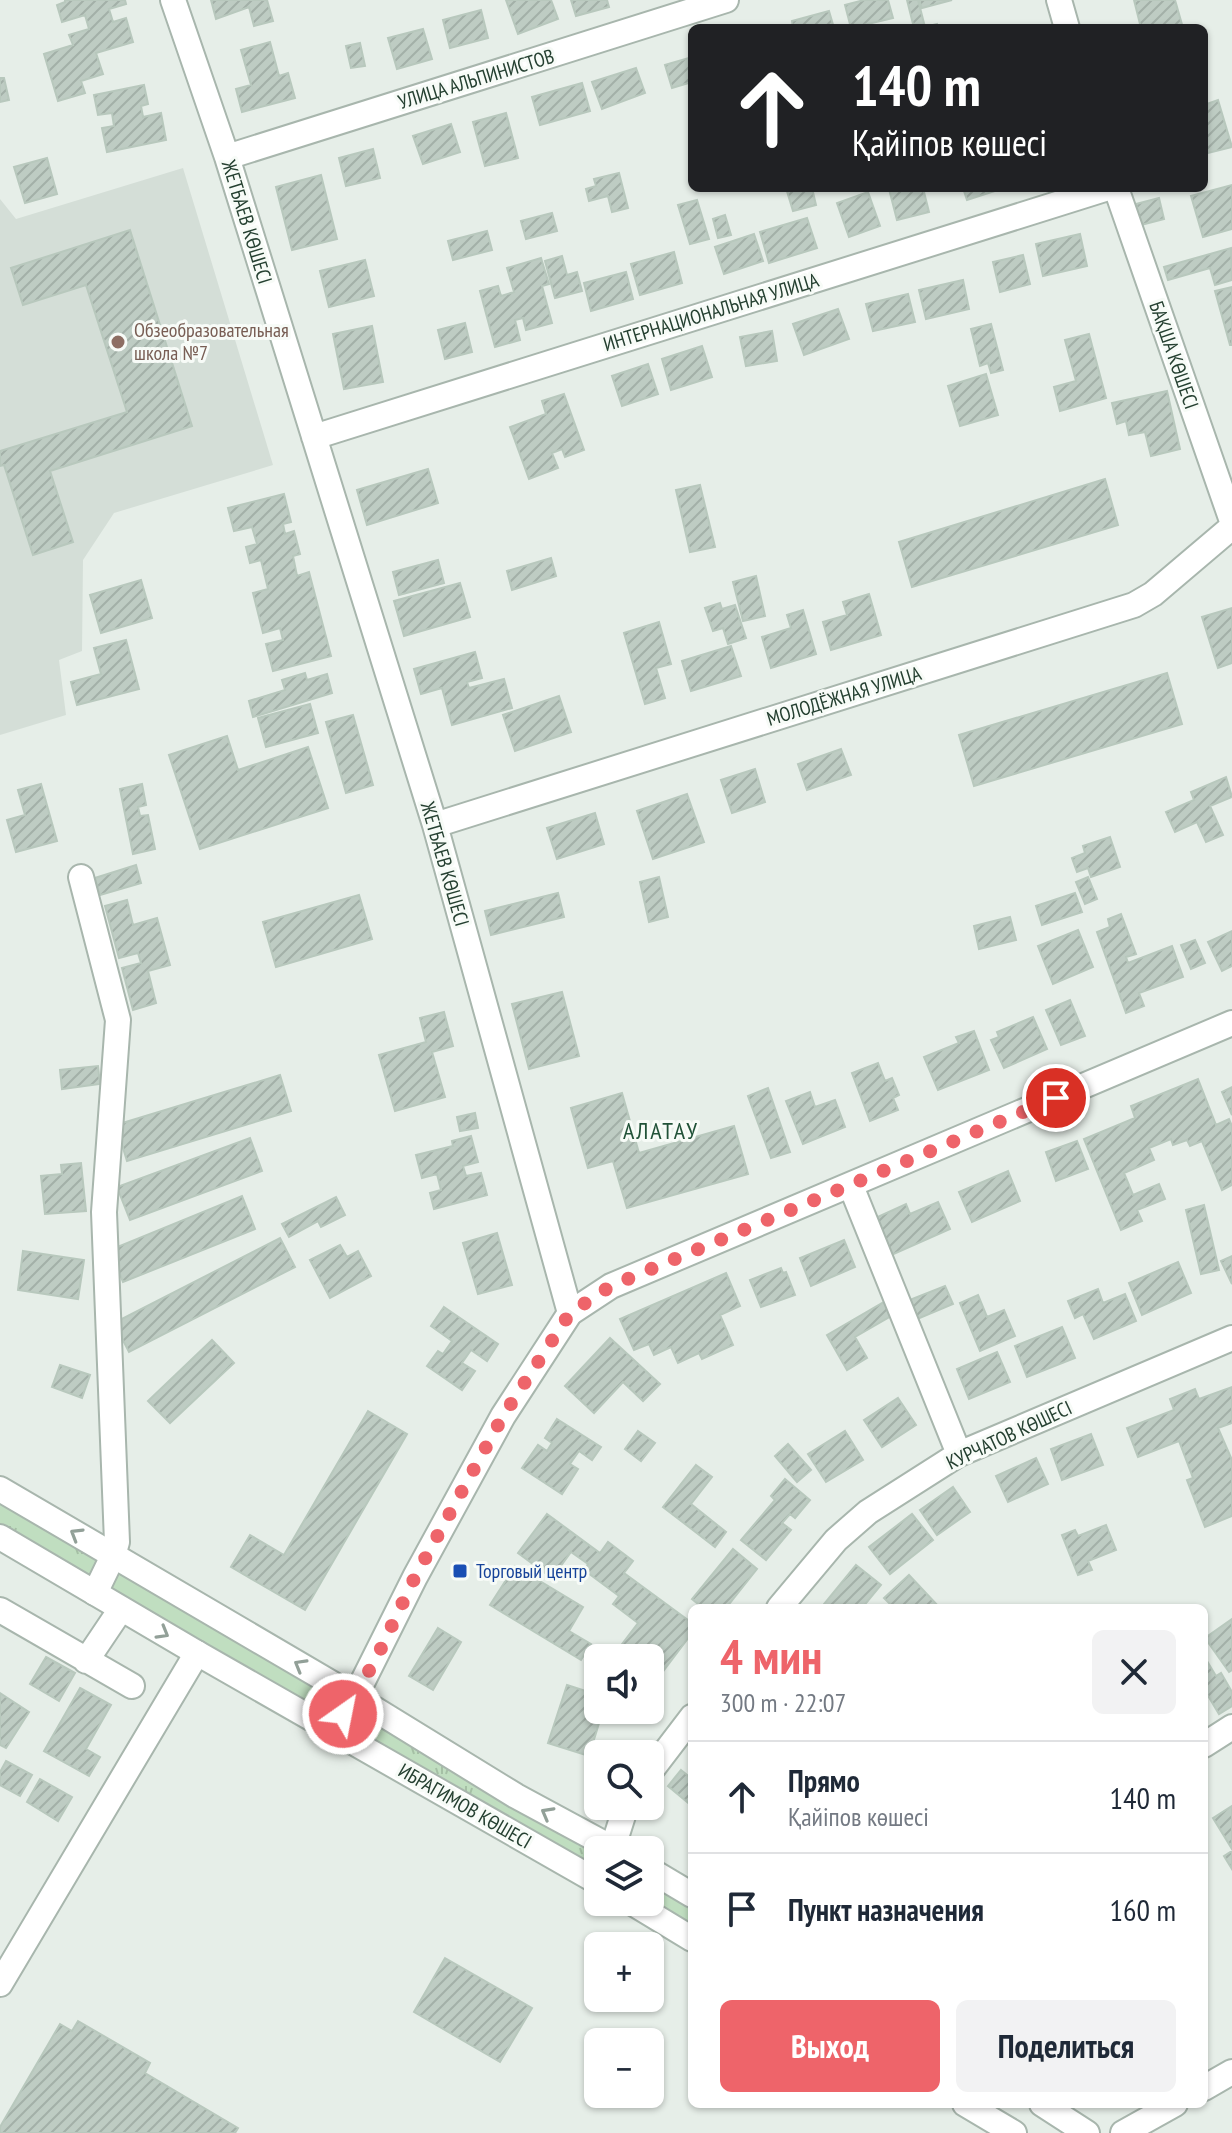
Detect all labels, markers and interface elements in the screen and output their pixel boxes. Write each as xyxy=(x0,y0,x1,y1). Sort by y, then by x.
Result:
street label: УЛИЦА АЛЬПИНИСТОВ xyxy=(395,43,557,115)
text: 140 m xyxy=(852,49,981,121)
icon: ahead xyxy=(720,56,824,160)
text: Қайіпов көшесі xyxy=(852,119,1047,166)
street label: ЖЕТБАЕВ КӨШЕСІ xyxy=(216,156,278,287)
street label: ИНТЕРНАЦИОНАЛЬНАЯ УЛИЦА xyxy=(600,267,822,357)
street label: БАҚША КӨШЕСІ xyxy=(1143,298,1205,412)
place label: Обзеобразовательная школа №7 xyxy=(134,317,289,366)
marker: Обзеобразовательная школа №7 xyxy=(109,333,127,351)
street label: МОЛОДЁЖНАЯ УЛИЦА xyxy=(764,660,925,732)
street label: ЖЕТБАЕВ КӨШЕСІ xyxy=(415,798,475,929)
pin xyxy=(1022,1064,1090,1132)
icon: arrive xyxy=(1034,1076,1078,1120)
district label: АЛАТАУ xyxy=(623,1115,699,1146)
street label: КУРЧАТОВ КӨШЕСІ xyxy=(942,1395,1076,1475)
one-way arrow xyxy=(70,1528,85,1544)
place label: Торговый центр xyxy=(476,1558,587,1584)
marker: Торговый центр xyxy=(451,1562,469,1580)
one-way arrow xyxy=(155,1623,169,1639)
text: 4 мин xyxy=(720,1625,822,1687)
button: close xyxy=(1092,1630,1176,1714)
map controls xyxy=(584,1644,664,2108)
button: sound xyxy=(584,1644,664,1724)
one-way arrow xyxy=(294,1659,309,1675)
position arrow xyxy=(301,1672,385,1756)
text: 300 m · 22:07 xyxy=(720,1686,846,1719)
button: search xyxy=(584,1740,664,1820)
street label: ИБРАГИМОВ КӨШЕСІ xyxy=(394,1757,536,1855)
text: Прямо xyxy=(788,1761,860,1800)
icon: ahead xyxy=(720,1775,764,1819)
text: 140 m xyxy=(1110,1778,1176,1817)
text: Қайіпов көшесі xyxy=(788,1800,929,1833)
one-way arrow xyxy=(541,1807,556,1822)
button: layers xyxy=(584,1836,664,1916)
icon: arrive xyxy=(720,1887,764,1931)
text: Пункт назначения xyxy=(788,1890,984,1929)
text: 160 m xyxy=(1110,1890,1176,1929)
button: + xyxy=(584,1932,664,2012)
button: Выход xyxy=(720,2000,940,2092)
button: Поделиться xyxy=(956,2000,1176,2092)
button: − xyxy=(584,2028,664,2108)

